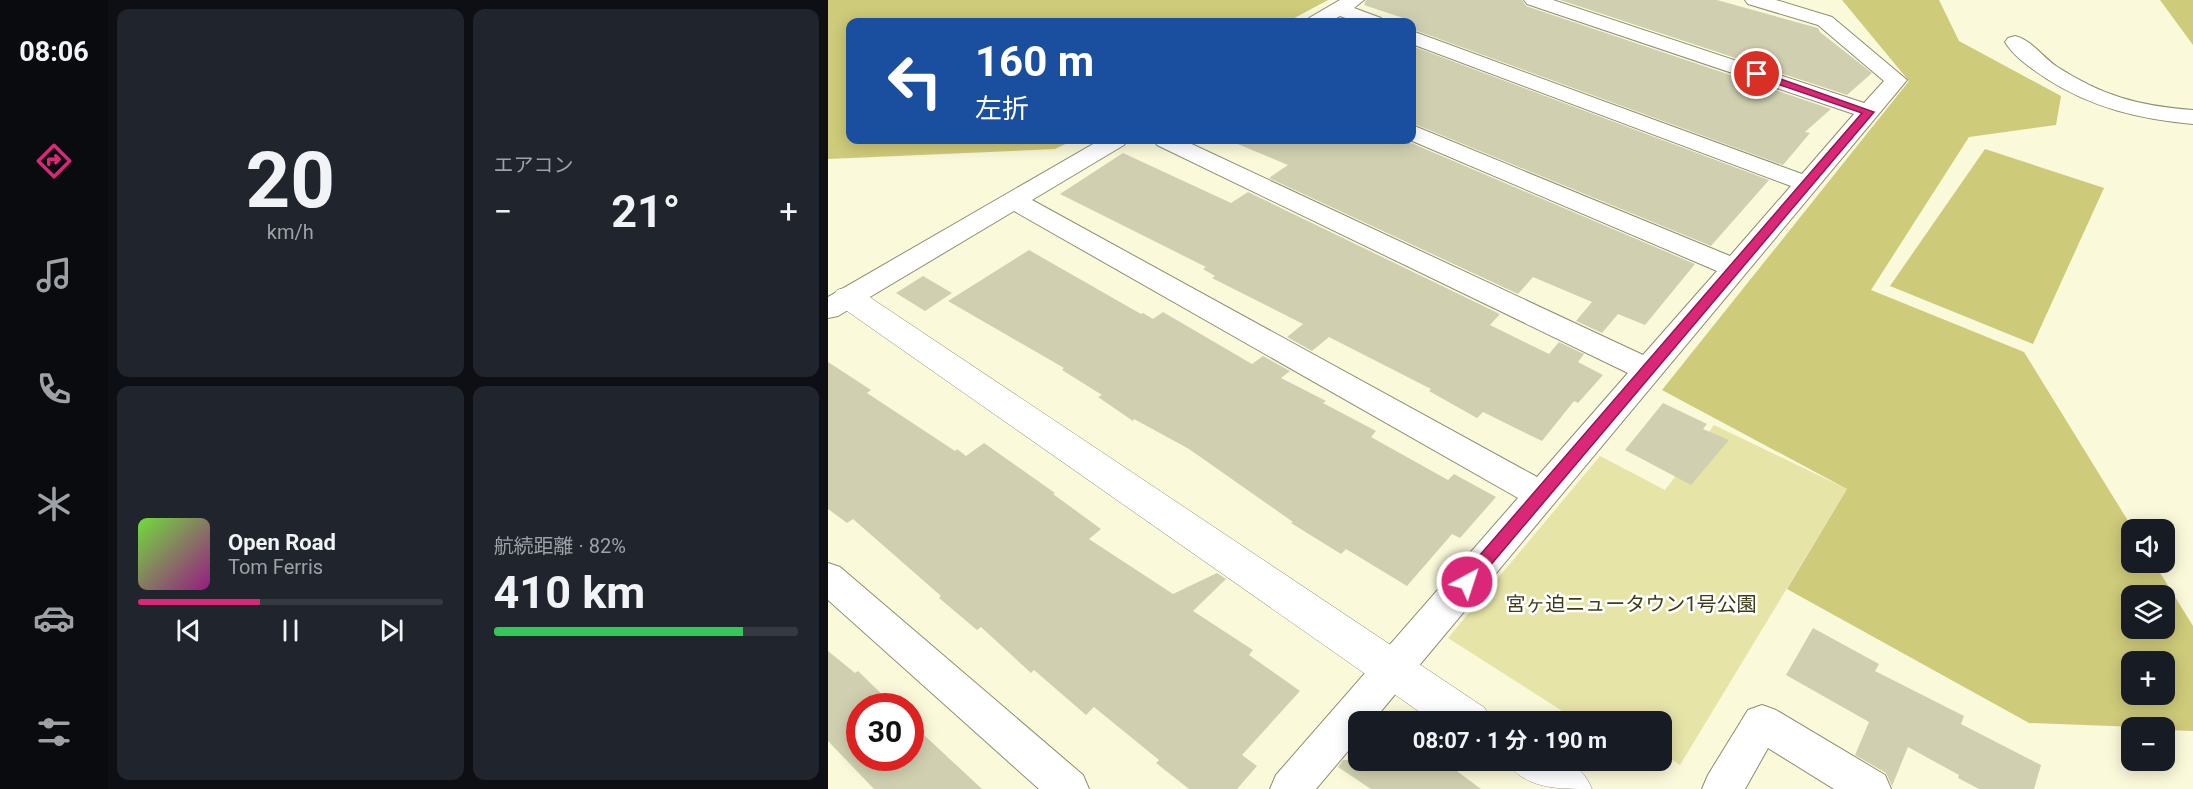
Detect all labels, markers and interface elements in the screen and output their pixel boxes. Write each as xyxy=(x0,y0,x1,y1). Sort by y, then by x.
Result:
text: 08:06 xyxy=(19,36,89,68)
text: 160 m xyxy=(975,37,1094,86)
icon: left xyxy=(876,42,954,120)
pin xyxy=(1731,48,1782,99)
icon: arrive xyxy=(1740,57,1773,90)
text: 左折 xyxy=(975,93,1029,125)
text: 20 xyxy=(245,135,335,226)
icon: directions xyxy=(33,140,75,182)
text: エアコン xyxy=(494,153,574,177)
text: 21° xyxy=(611,185,680,238)
text: − xyxy=(494,192,512,231)
text: + xyxy=(779,192,798,231)
text: km/h xyxy=(267,220,314,244)
icon: music xyxy=(33,254,75,296)
icon: phone xyxy=(33,368,75,410)
icon: climate xyxy=(33,483,75,525)
map controls xyxy=(2121,519,2175,771)
button: sound xyxy=(2121,519,2175,573)
text: Open Road xyxy=(228,530,336,555)
text: 航続距離 · 82% xyxy=(494,534,626,558)
position arrow xyxy=(1435,550,1499,614)
text: Tom Ferris xyxy=(228,555,323,579)
text: 410 km xyxy=(494,566,645,619)
button: layers xyxy=(2121,585,2175,639)
park label: 宮ヶ迫ニュータウン1号公園 xyxy=(1505,592,1757,616)
icon: car xyxy=(33,597,75,639)
icon: previous xyxy=(172,614,205,647)
icon: pause xyxy=(274,614,307,647)
icon: next xyxy=(375,614,408,647)
button: + xyxy=(2121,651,2175,705)
speed limit sign: 30 xyxy=(846,693,924,771)
icon: filters xyxy=(33,711,75,753)
button: − xyxy=(2121,717,2175,771)
text: 08:07 · 1 分 · 190 m xyxy=(1413,728,1607,753)

